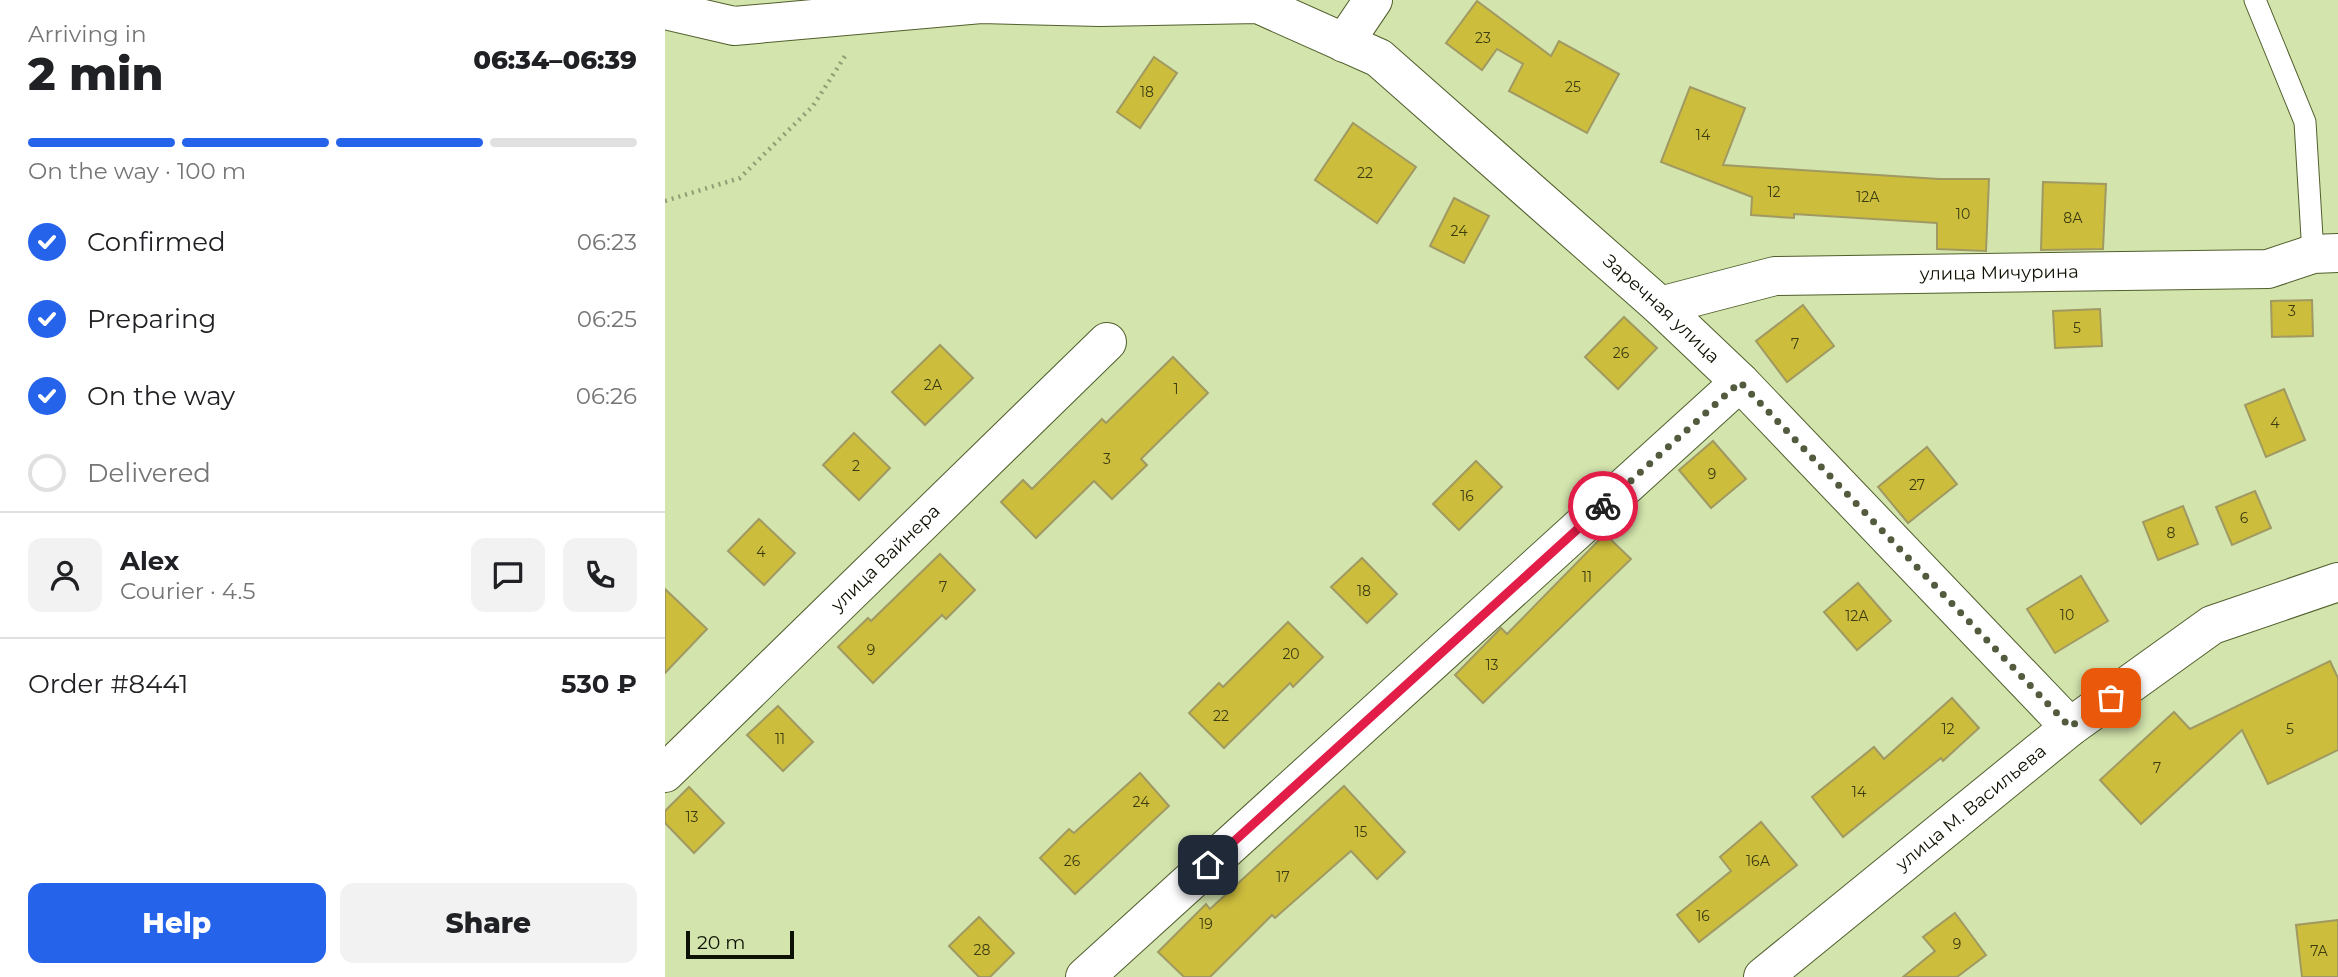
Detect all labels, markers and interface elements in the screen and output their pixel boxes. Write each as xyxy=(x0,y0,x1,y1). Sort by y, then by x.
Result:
text: Arriving in xyxy=(28,20,147,48)
house number: 23 xyxy=(1475,29,1491,47)
text: 06:34–06:39 xyxy=(473,44,637,76)
text: 2 min xyxy=(28,45,163,102)
house number: 25 xyxy=(1565,78,1581,96)
house number: 18 xyxy=(1140,83,1154,101)
house number: 14 xyxy=(1696,126,1711,144)
text: On the way · 100 m xyxy=(28,157,246,185)
house number: 22 xyxy=(1357,164,1373,182)
house number: 12 xyxy=(1767,183,1781,201)
house number: 12А xyxy=(1856,188,1880,206)
house number: 10 xyxy=(1956,205,1970,223)
house number: 8А xyxy=(2063,209,2083,227)
house number: 24 xyxy=(1451,222,1468,240)
icon: check xyxy=(28,223,66,261)
text: Confirmed xyxy=(87,226,226,258)
text: 06:23 xyxy=(577,228,637,256)
street label: Заречная улица xyxy=(1598,250,1724,368)
street label: улица Мичурина xyxy=(1919,261,2079,285)
icon: check xyxy=(28,300,66,338)
house number: 3 xyxy=(2288,302,2296,320)
text: Preparing xyxy=(87,303,216,335)
text: 06:25 xyxy=(577,305,637,333)
house number: 5 xyxy=(2073,319,2081,337)
house number: 7 xyxy=(1791,335,1799,353)
house number: 26 xyxy=(1613,344,1630,362)
house number: 2А xyxy=(924,376,943,394)
icon: check xyxy=(28,377,66,415)
text: On the way xyxy=(87,380,235,412)
house number: 1 xyxy=(1173,380,1179,398)
text: 06:26 xyxy=(576,382,637,410)
house number: 4 xyxy=(2270,414,2280,432)
house number: 3 xyxy=(1103,450,1111,468)
text: Delivered xyxy=(87,457,211,489)
house number: 2 xyxy=(852,457,860,475)
house number: 9 xyxy=(1708,465,1716,483)
courier xyxy=(1568,471,1638,541)
house number: 27 xyxy=(1909,476,1925,494)
house number: 16 xyxy=(1460,487,1474,505)
icon: bike xyxy=(1584,487,1622,525)
street label: улица Вайнера xyxy=(826,500,945,617)
house number: 6 xyxy=(2240,509,2249,527)
house number: 8 xyxy=(2167,524,2176,542)
button: person xyxy=(28,538,102,612)
button: chat xyxy=(471,538,545,612)
button: phone xyxy=(563,538,637,612)
house number: 4 xyxy=(756,543,766,561)
text: Alex xyxy=(120,545,179,577)
house number: 11 xyxy=(1582,568,1592,586)
text: Courier · 4.5 xyxy=(120,577,255,605)
house number: 7 xyxy=(939,578,947,596)
house number: 18 xyxy=(1357,582,1371,600)
house number: 10 xyxy=(2060,606,2074,624)
house number: 12А xyxy=(1845,607,1869,625)
house number: 9 xyxy=(867,641,875,659)
house number: 20 xyxy=(1282,645,1300,663)
house number: 13 xyxy=(1486,656,1499,674)
text: Order #8441 xyxy=(28,668,188,700)
text: 530 ₽ xyxy=(561,668,637,700)
pin xyxy=(2081,668,2141,728)
icon: bag xyxy=(2092,679,2130,717)
house number: 22 xyxy=(1213,707,1229,725)
house number: 12 xyxy=(1941,720,1955,738)
house number: 5 xyxy=(2286,720,2294,738)
house number: 11 xyxy=(775,730,785,748)
street label: улица М. Васильева xyxy=(1890,740,2050,876)
house number: 7 xyxy=(2153,759,2161,777)
house number: 14 xyxy=(1852,783,1867,801)
house number: 24 xyxy=(1133,793,1150,811)
house number: 13 xyxy=(686,808,699,826)
house number: 15 xyxy=(1355,823,1368,841)
pin xyxy=(1178,835,1238,895)
icon: home xyxy=(1189,846,1227,884)
house number: 26 xyxy=(1064,852,1081,870)
house number: 16А xyxy=(1746,852,1771,870)
house number: 17 xyxy=(1276,868,1290,886)
button: Help xyxy=(28,883,326,963)
button: Share xyxy=(340,883,637,963)
house number: 16 xyxy=(1696,907,1710,925)
house number: 19 xyxy=(1199,915,1213,933)
scale bar xyxy=(686,928,795,960)
text: 20 m xyxy=(697,931,745,954)
house number: 9 xyxy=(1953,935,1961,953)
house number: 28 xyxy=(974,941,991,959)
house number: 7А xyxy=(2310,942,2328,960)

